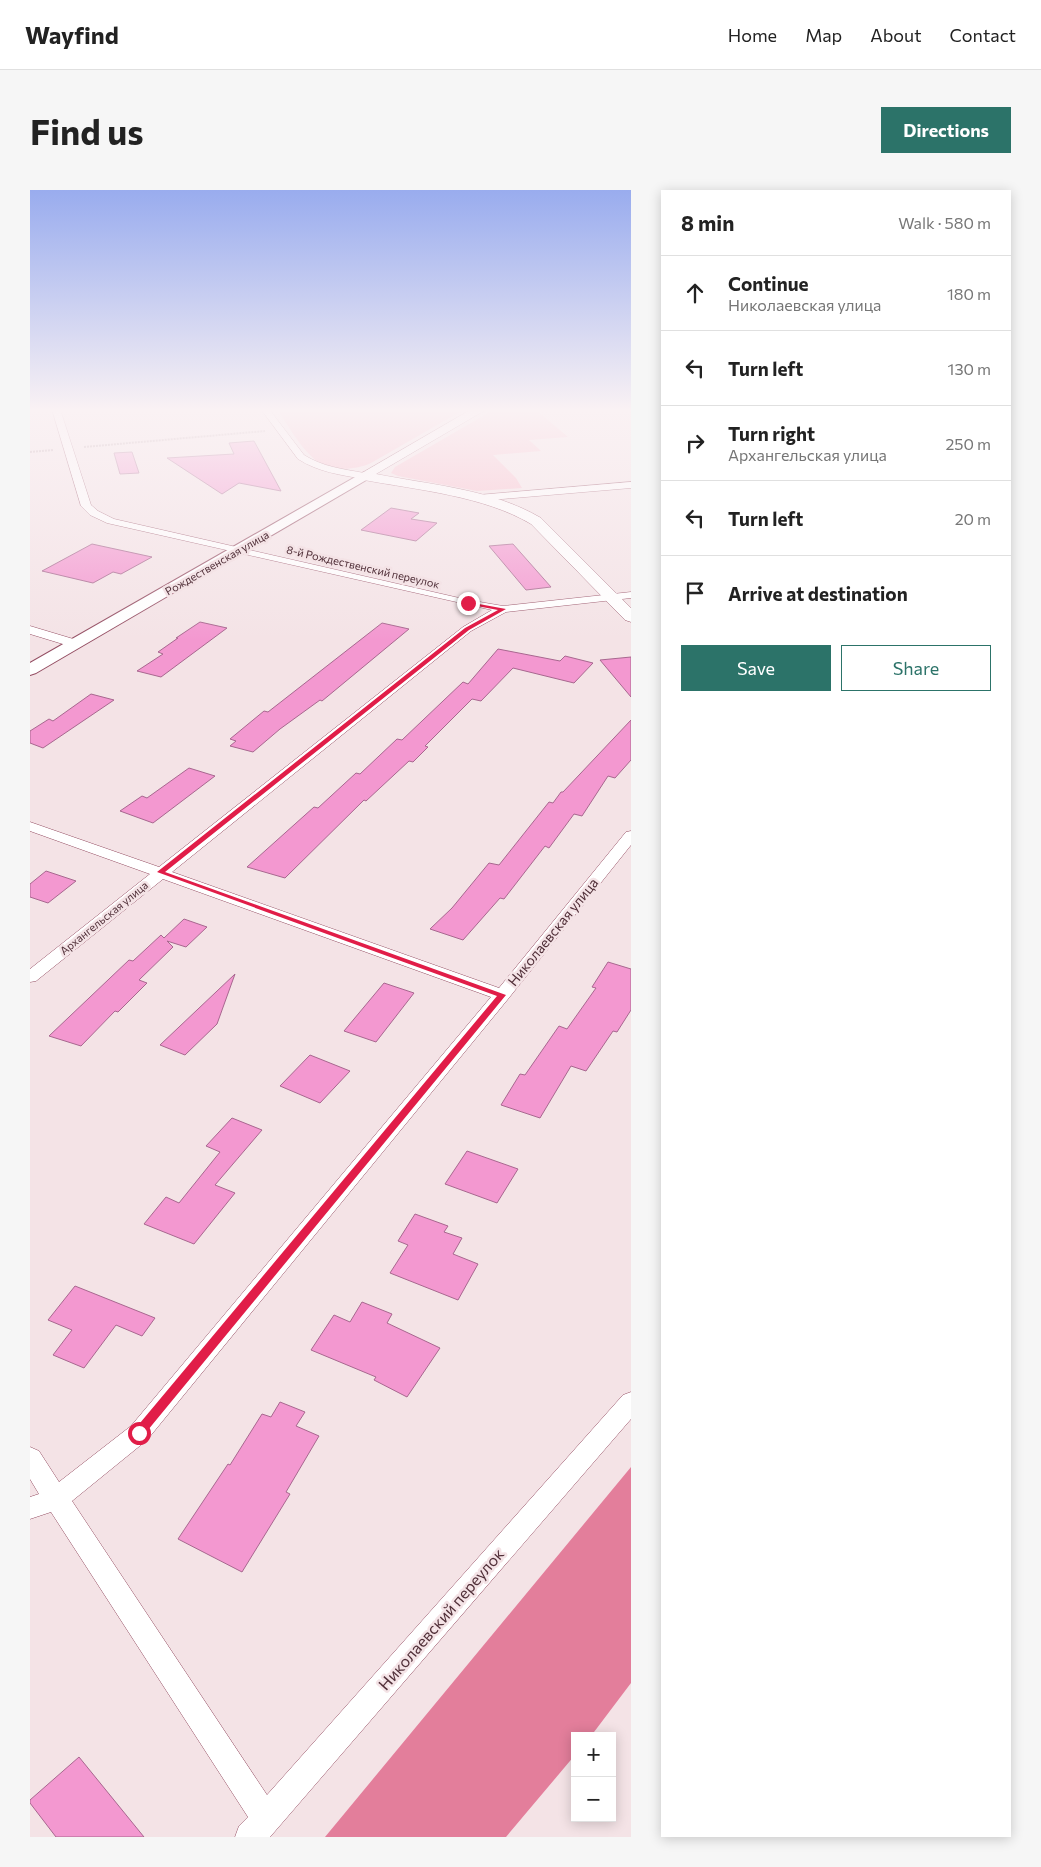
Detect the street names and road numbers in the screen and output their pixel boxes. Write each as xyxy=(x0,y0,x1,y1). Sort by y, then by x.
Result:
street label: Рождественская улица xyxy=(163,528,271,598)
street label: 8-й Рождественский переулок xyxy=(285,543,441,590)
street label: Николаевская улица xyxy=(504,874,601,989)
street label: Архангельская улица xyxy=(57,878,150,957)
street label: Николаевский переулок xyxy=(374,1544,508,1693)

